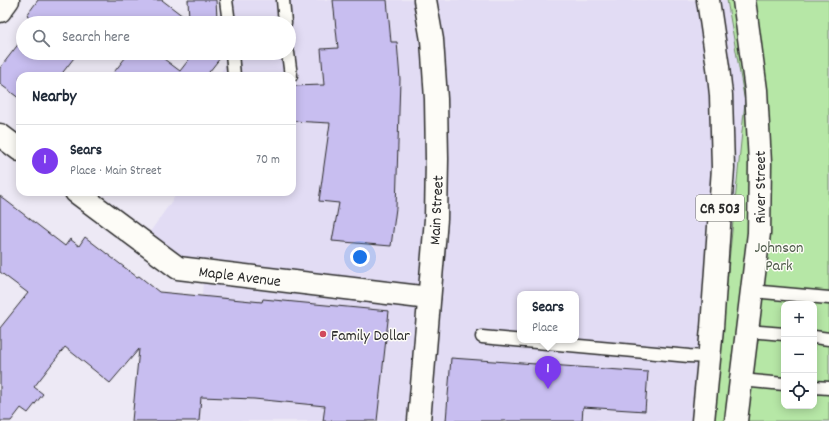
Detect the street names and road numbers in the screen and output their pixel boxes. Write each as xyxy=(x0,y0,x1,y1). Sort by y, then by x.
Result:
street label: River Street xyxy=(750,150,773,223)
street label: Main Street xyxy=(424,175,451,246)
road number: CR 503 xyxy=(696,195,744,221)
street label: Maple Avenue xyxy=(197,261,282,294)

